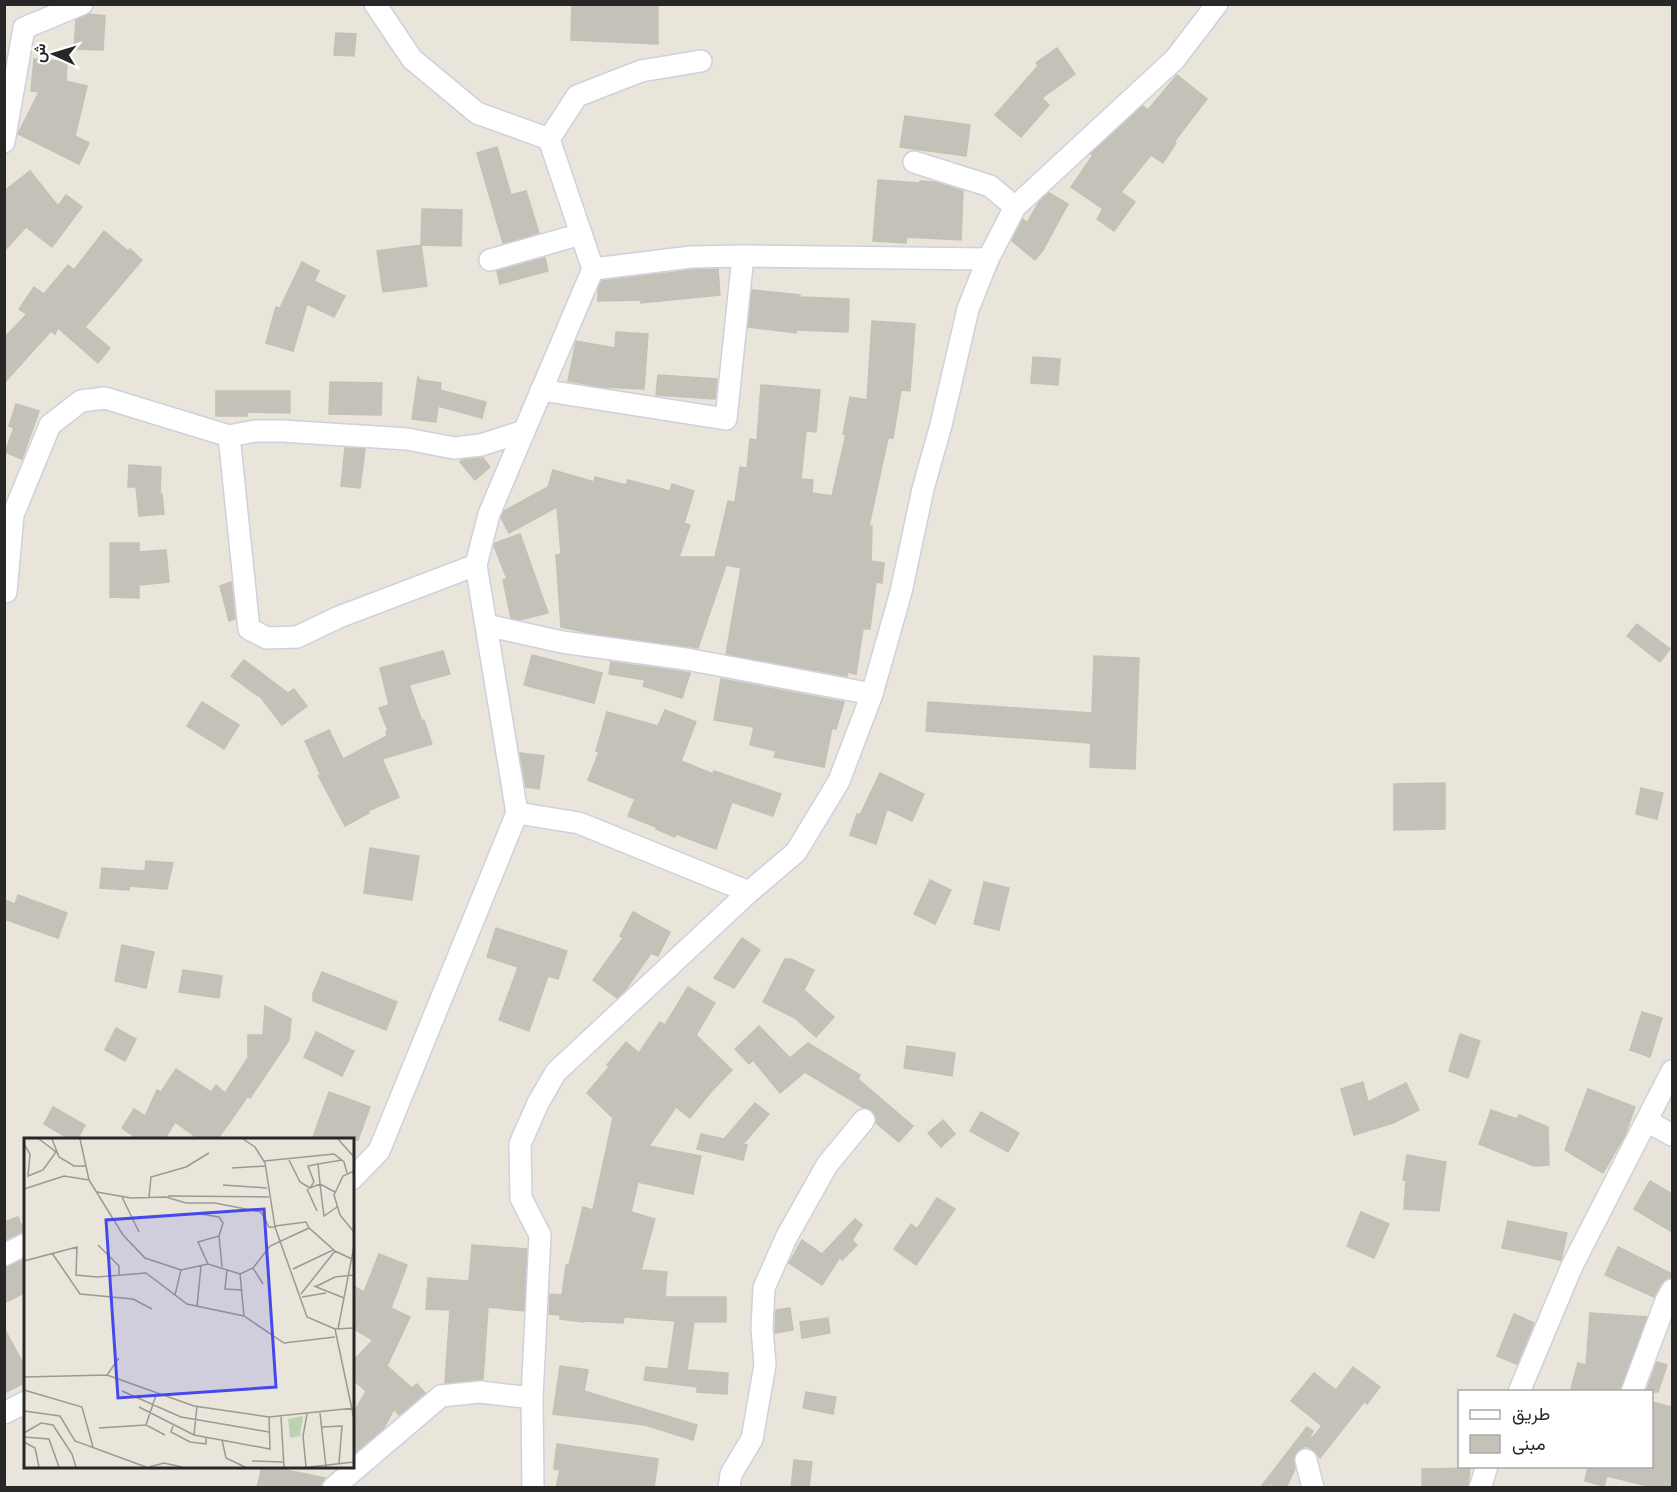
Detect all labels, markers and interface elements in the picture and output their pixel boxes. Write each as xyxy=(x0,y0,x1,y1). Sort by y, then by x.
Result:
north arrow xyxy=(24,24,84,84)
text: ش xyxy=(30,43,50,63)
inset map xyxy=(24,1138,354,1468)
legend xyxy=(1458,1390,1653,1468)
text: طريق xyxy=(1512,1404,1550,1425)
text: مبنى xyxy=(1512,1434,1546,1455)

